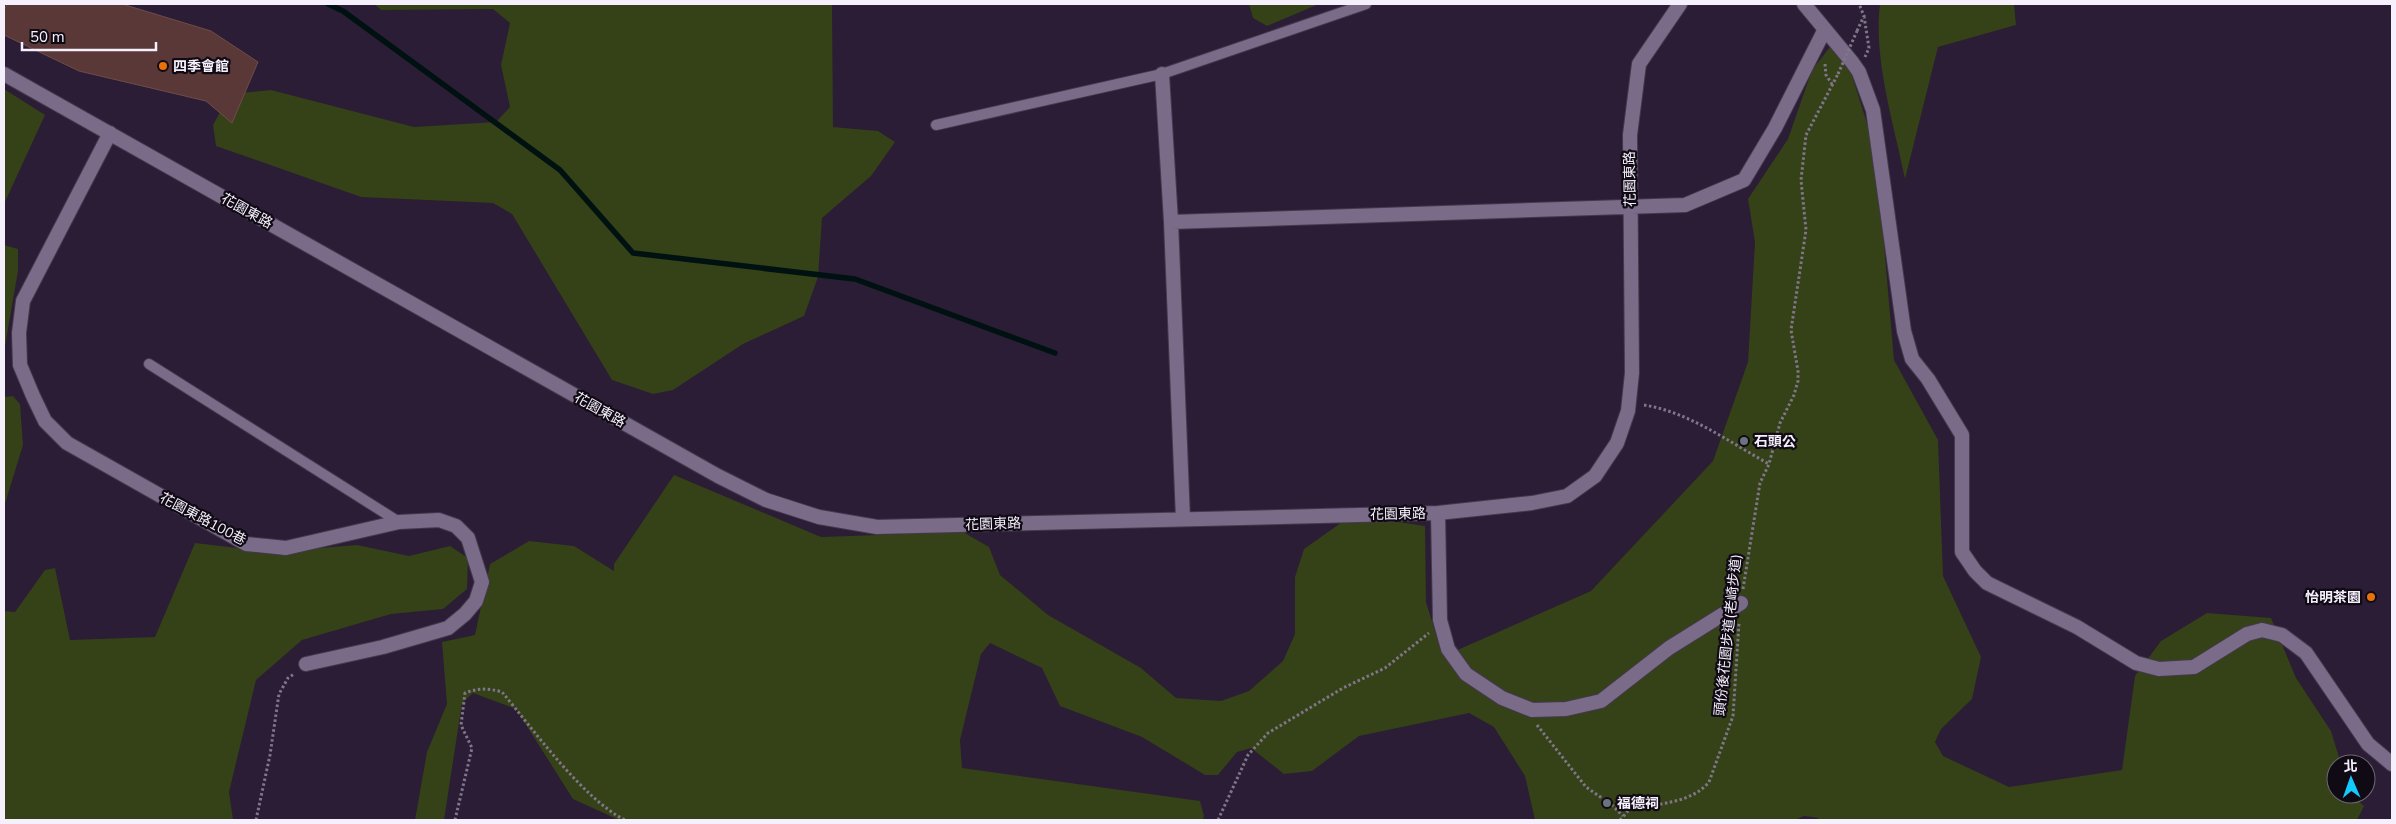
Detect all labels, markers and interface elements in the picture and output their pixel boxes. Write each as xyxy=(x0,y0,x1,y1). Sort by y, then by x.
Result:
scale bar xyxy=(22,20,156,52)
text: 50 m xyxy=(30,27,65,47)
place label: 四季會館 xyxy=(173,57,229,76)
marker: 四季會館 xyxy=(157,60,169,72)
street label: 花園東路 xyxy=(1620,151,1640,207)
street label: 花園東路 xyxy=(218,189,276,233)
street label: 花園東路 xyxy=(571,388,629,432)
place label: 石頭公 xyxy=(1754,432,1796,451)
marker: 石頭公 xyxy=(1738,435,1750,447)
street label: 花園東路100巷 xyxy=(157,488,249,550)
street label: 花園東路 xyxy=(1370,504,1426,524)
street label: 花園東路 xyxy=(965,514,1021,534)
street label: 頭份後花園步道(老崎步道) xyxy=(1710,553,1746,717)
place label: 怡明茶園 xyxy=(2305,588,2361,607)
marker: 怡明茶園 xyxy=(2365,591,2377,603)
north arrow xyxy=(2326,754,2376,804)
text: 北 xyxy=(2343,757,2358,776)
place label: 福德祠 xyxy=(1617,794,1659,813)
marker: 福德祠 xyxy=(1601,797,1613,809)

